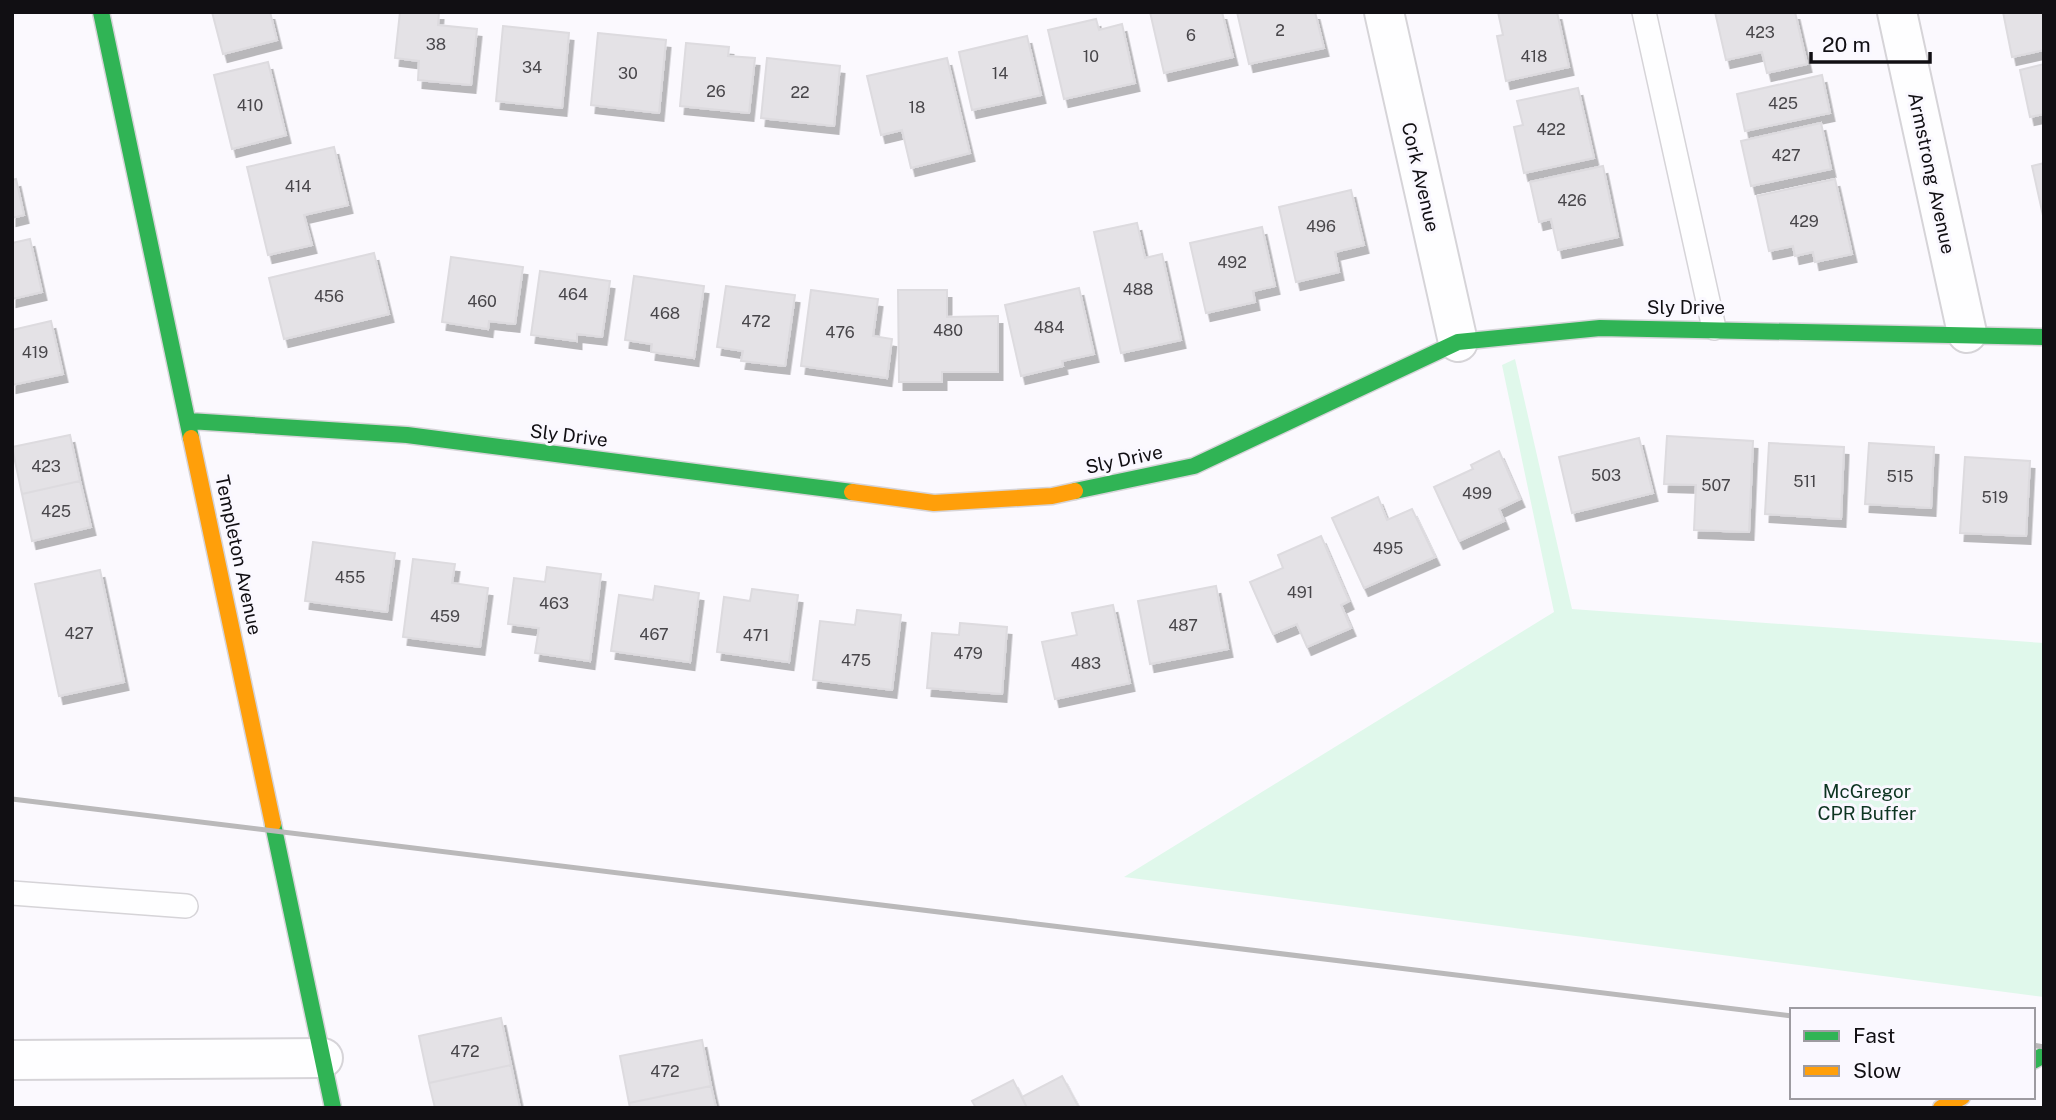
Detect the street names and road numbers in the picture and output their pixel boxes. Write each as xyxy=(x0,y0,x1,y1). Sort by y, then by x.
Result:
street label: Armstrong Avenue xyxy=(1904,90,1960,256)
street label: Cork Avenue xyxy=(1398,120,1444,234)
street label: Sly Drive xyxy=(1647,296,1725,318)
street label: Sly Drive xyxy=(529,419,609,451)
street label: Sly Drive xyxy=(1083,440,1165,478)
street label: Templeton Avenue xyxy=(211,473,267,637)

